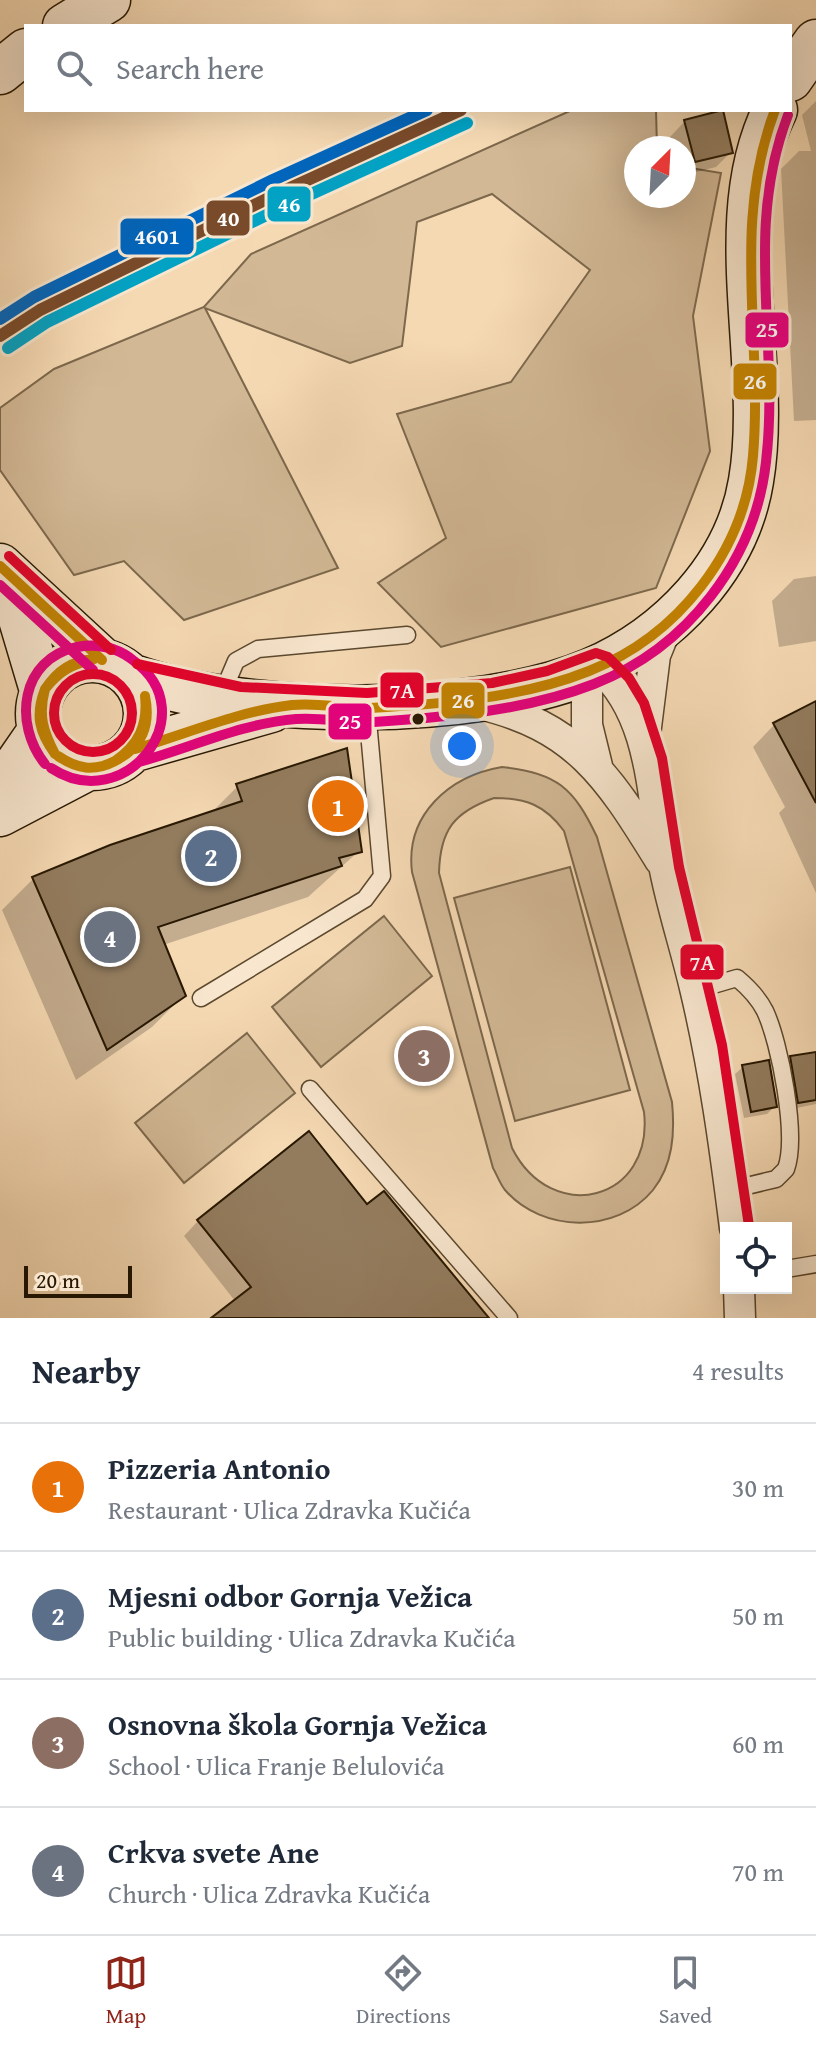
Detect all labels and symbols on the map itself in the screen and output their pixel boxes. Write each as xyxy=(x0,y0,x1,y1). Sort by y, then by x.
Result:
north arrow xyxy=(624,136,696,208)
line badge: 46 xyxy=(266,185,312,223)
text: 46 xyxy=(278,188,300,220)
line badge: 40 xyxy=(205,199,251,237)
text: 40 xyxy=(217,202,239,234)
line badge: 4601 xyxy=(119,217,195,256)
text: 4601 xyxy=(134,220,180,252)
line badge: 25 xyxy=(744,311,790,349)
text: 25 xyxy=(756,313,778,345)
line badge: 26 xyxy=(732,362,778,401)
text: 26 xyxy=(744,365,766,397)
line badge: 7A xyxy=(379,671,425,709)
text: 7A xyxy=(389,674,415,706)
line badge: 26 xyxy=(440,681,486,720)
text: 26 xyxy=(452,684,474,716)
line badge: 25 xyxy=(327,702,373,741)
text: 25 xyxy=(339,705,361,737)
unlabelled marker xyxy=(410,711,426,727)
your location xyxy=(442,726,482,766)
pin: 1 xyxy=(312,776,364,836)
pin: 2 xyxy=(185,826,237,886)
pin: 4 xyxy=(84,907,136,967)
line badge: 7A xyxy=(679,943,725,981)
text: 7A xyxy=(689,946,715,978)
pin: 3 xyxy=(398,1026,450,1086)
scale bar xyxy=(24,1262,132,1298)

